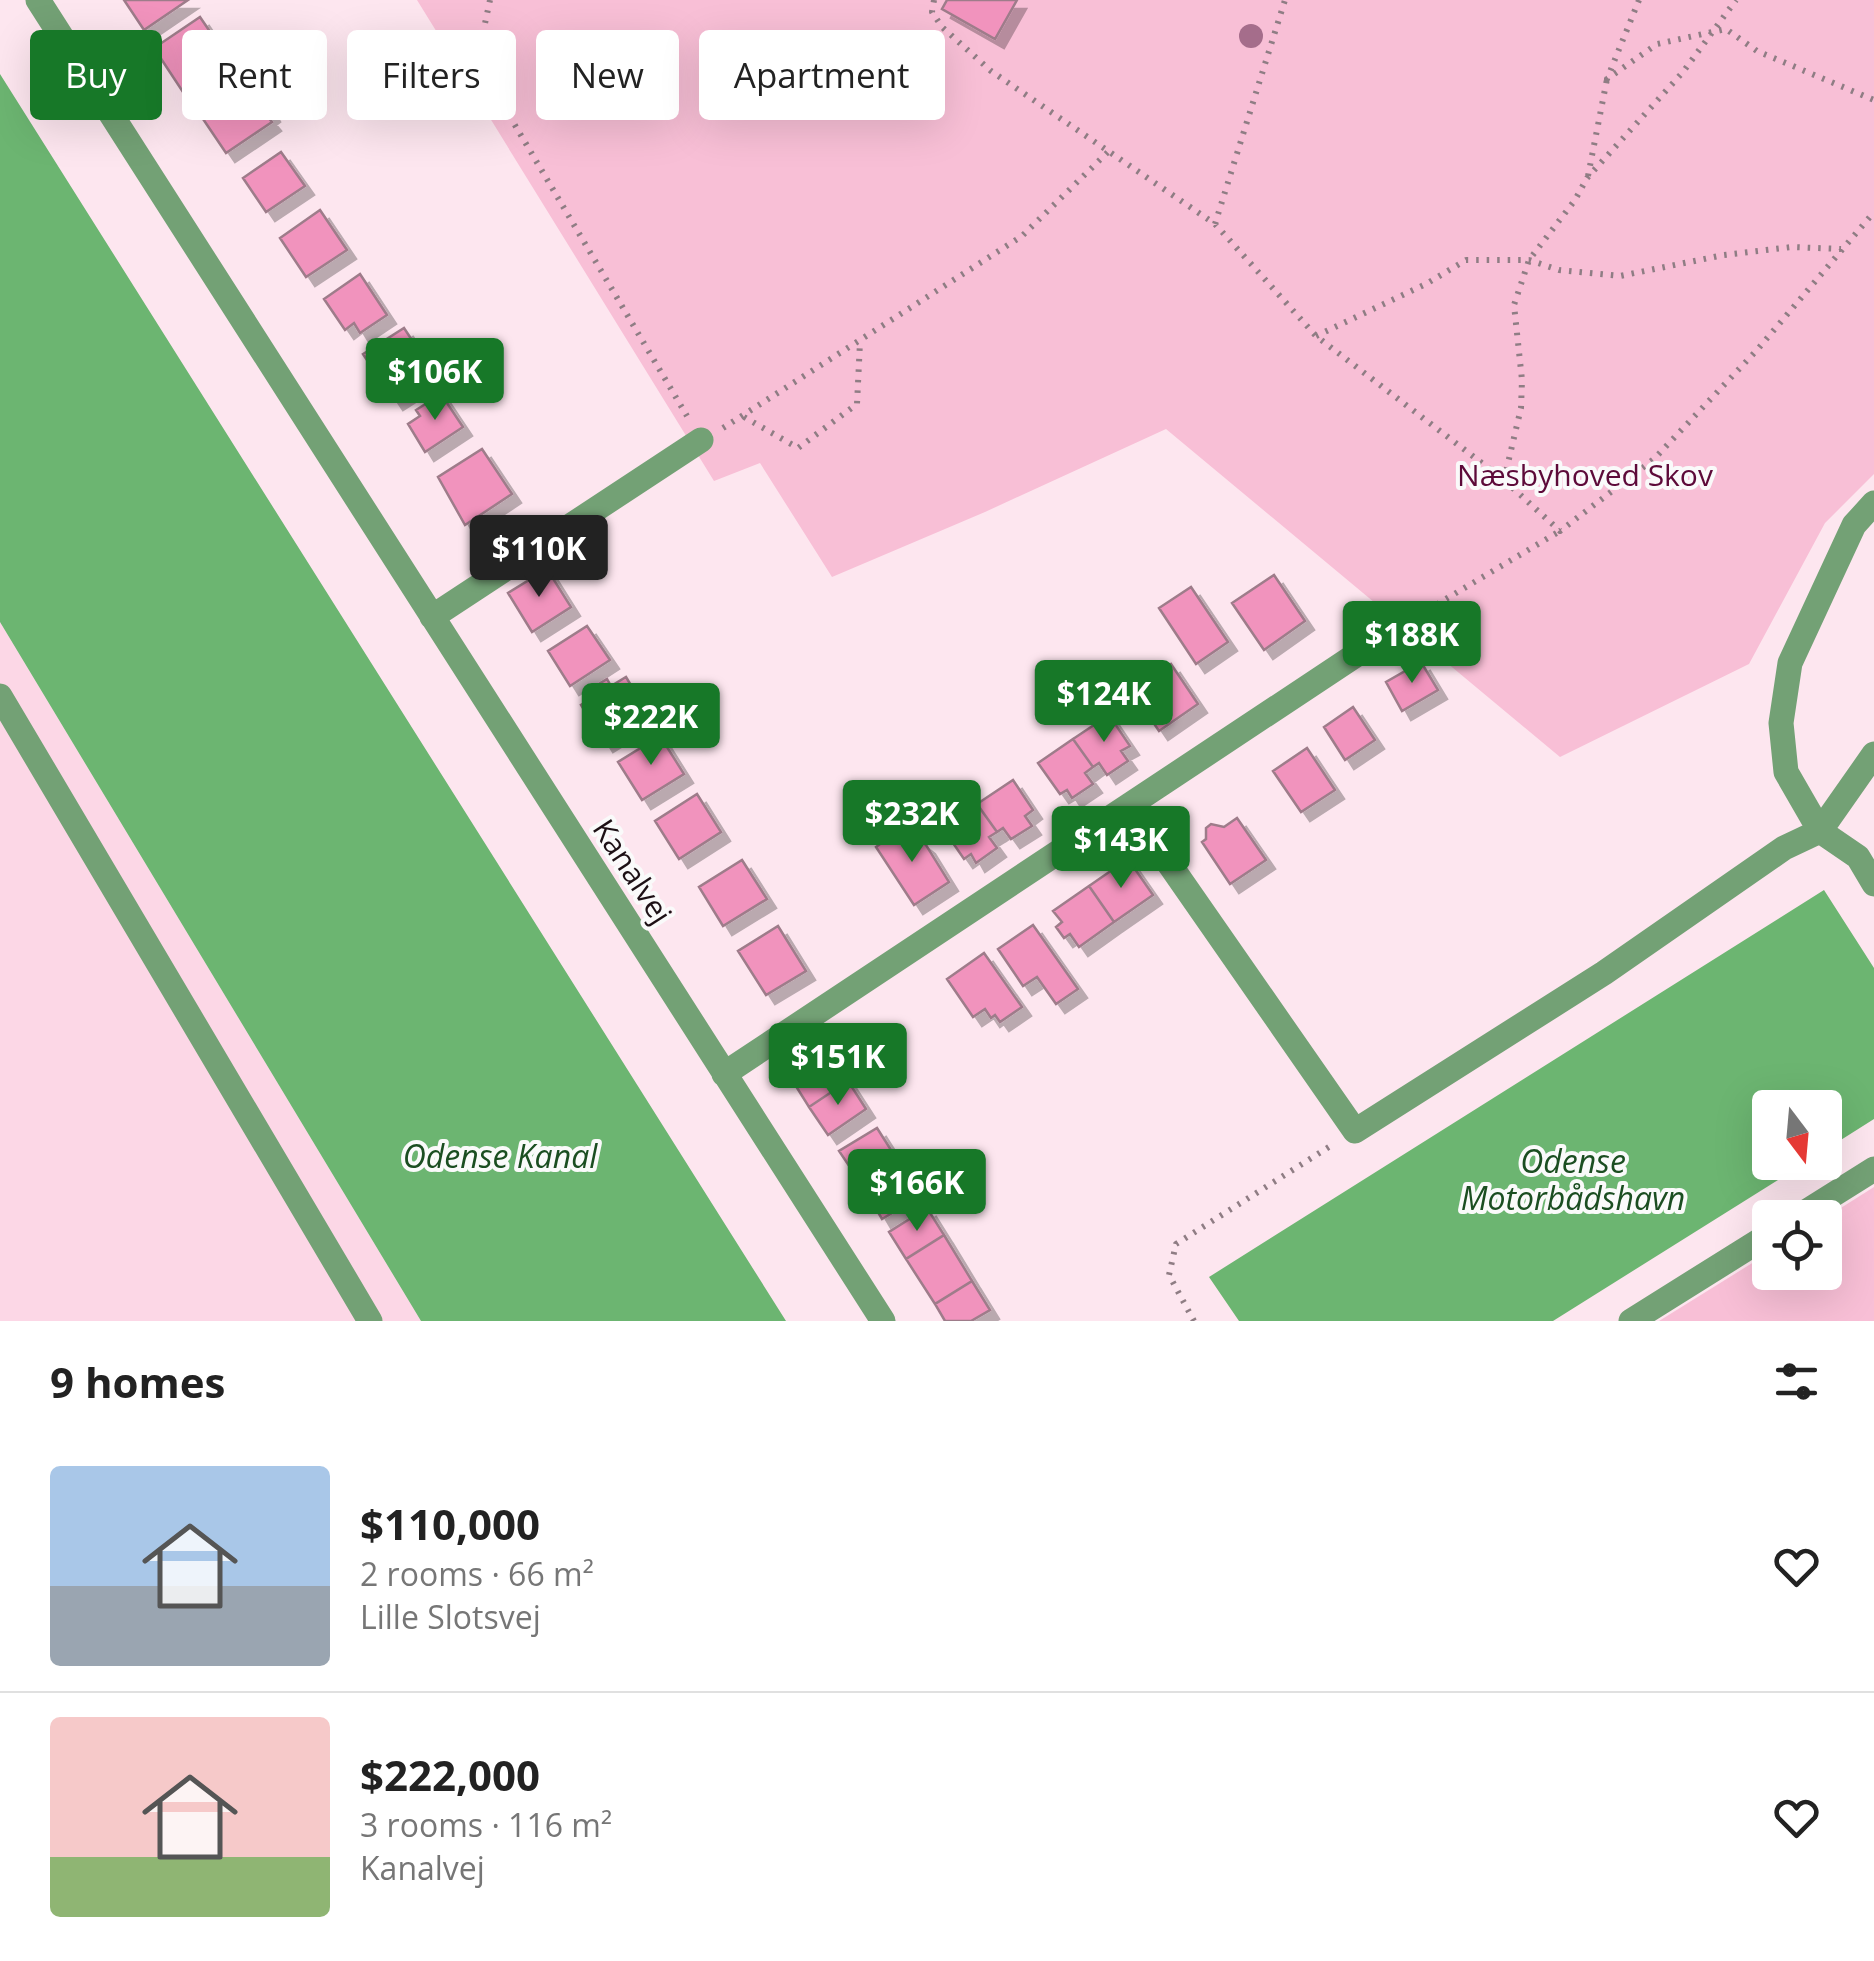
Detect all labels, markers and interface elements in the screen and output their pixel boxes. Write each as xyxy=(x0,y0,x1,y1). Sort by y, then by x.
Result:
chip: Buy xyxy=(30,30,162,120)
chip: Rent xyxy=(182,30,327,120)
chip: Filters xyxy=(347,30,516,120)
chip: New xyxy=(536,30,679,120)
chip: Apartment xyxy=(699,30,945,120)
pin: $106K xyxy=(365,338,505,423)
text: $106K xyxy=(388,349,482,392)
park label: Næsbyhoved Skov xyxy=(1457,454,1713,495)
pin: $110K xyxy=(469,515,609,600)
text: $110K xyxy=(492,526,586,569)
pin: $188K xyxy=(1342,601,1482,686)
text: $188K xyxy=(1365,612,1459,655)
pin: $124K xyxy=(1034,660,1174,745)
text: $124K xyxy=(1057,671,1151,714)
pin: $222K xyxy=(581,683,721,768)
text: $222K xyxy=(604,694,698,737)
pin: $232K xyxy=(842,780,982,865)
text: $232K xyxy=(865,791,959,834)
pin: $143K xyxy=(1051,806,1191,891)
street label: Kanalvej xyxy=(584,811,682,931)
text: $143K xyxy=(1074,817,1168,860)
pin: $151K xyxy=(768,1023,908,1108)
text: $151K xyxy=(791,1034,885,1077)
north arrow xyxy=(1752,1090,1842,1180)
map controls xyxy=(1752,1090,1842,1290)
water label: Odense Kanal xyxy=(403,1134,598,1177)
water label: Odense Motorbådshavn xyxy=(1461,1139,1685,1219)
pin: $166K xyxy=(847,1149,987,1234)
text: $166K xyxy=(870,1160,964,1203)
button: locate xyxy=(1752,1200,1842,1290)
text: 9 homes xyxy=(50,1353,225,1410)
icon: filters xyxy=(1769,1354,1824,1409)
text: $110,000 xyxy=(360,1495,540,1552)
icon: home xyxy=(130,1506,250,1626)
icon: heart xyxy=(1769,1539,1824,1594)
text: 2 rooms · 66 m² xyxy=(360,1552,594,1595)
text: Lille Slotsvej xyxy=(360,1595,541,1638)
text: $222,000 xyxy=(360,1746,540,1803)
icon: home xyxy=(130,1757,250,1877)
icon: heart xyxy=(1769,1790,1824,1845)
text: 3 rooms · 116 m² xyxy=(360,1803,612,1846)
text: Kanalvej xyxy=(360,1846,485,1889)

